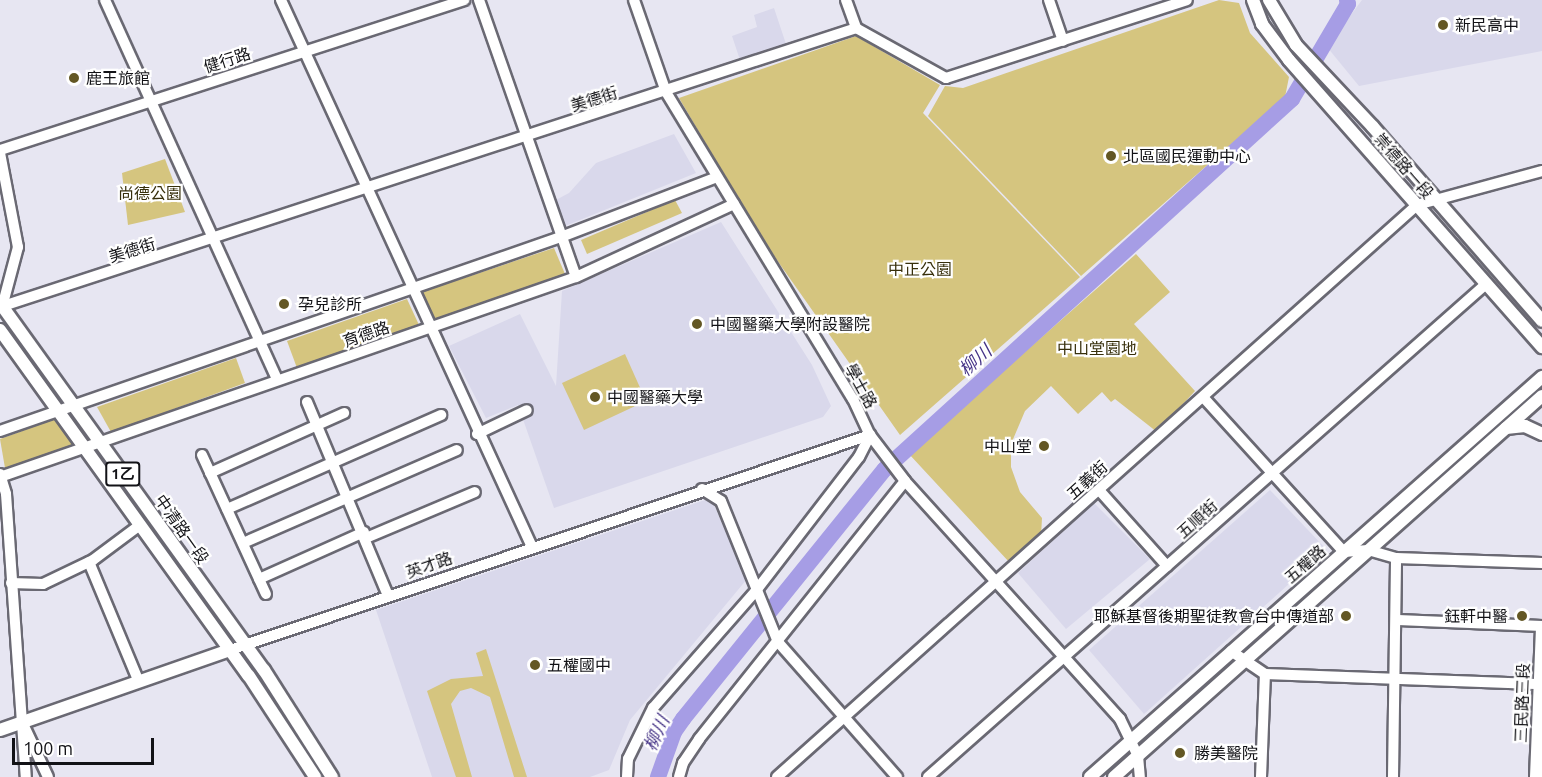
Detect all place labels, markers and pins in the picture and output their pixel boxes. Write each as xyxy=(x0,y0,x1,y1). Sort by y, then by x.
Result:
place label: 新民高中 xyxy=(1455,15,1519,35)
marker: 新民高中 xyxy=(1436,18,1450,32)
place label: 鹿王旅館 xyxy=(86,68,150,88)
marker: 鹿王旅館 xyxy=(67,71,81,85)
place label: 北區國民運動中心 xyxy=(1123,146,1251,166)
marker: 北區國民運動中心 xyxy=(1104,149,1118,163)
place label: 孕兒診所 xyxy=(298,294,362,314)
marker: 孕兒診所 xyxy=(275,295,293,313)
place label: 中國醫藥大學附設醫院 xyxy=(710,314,870,334)
marker: 中國醫藥大學附設醫院 xyxy=(688,315,706,333)
place label: 中國醫藥大學 xyxy=(607,387,703,407)
marker: 中國醫藥大學 xyxy=(588,390,602,404)
place label: 中山堂 xyxy=(984,436,1032,456)
marker: 中山堂 xyxy=(1037,439,1051,453)
place label: 耶穌基督後期聖徒教會台中傳道部 xyxy=(1094,606,1334,626)
place label: 鈺軒中醫 xyxy=(1444,606,1508,626)
marker: 鈺軒中醫 xyxy=(1513,607,1531,625)
marker: 耶穌基督後期聖徒教會台中傳道部 xyxy=(1339,609,1353,623)
place label: 五權國中 xyxy=(547,655,611,675)
marker: 五權國中 xyxy=(528,658,542,672)
place label: 勝美醫院 xyxy=(1194,743,1258,763)
marker: 勝美醫院 xyxy=(1171,744,1189,762)

